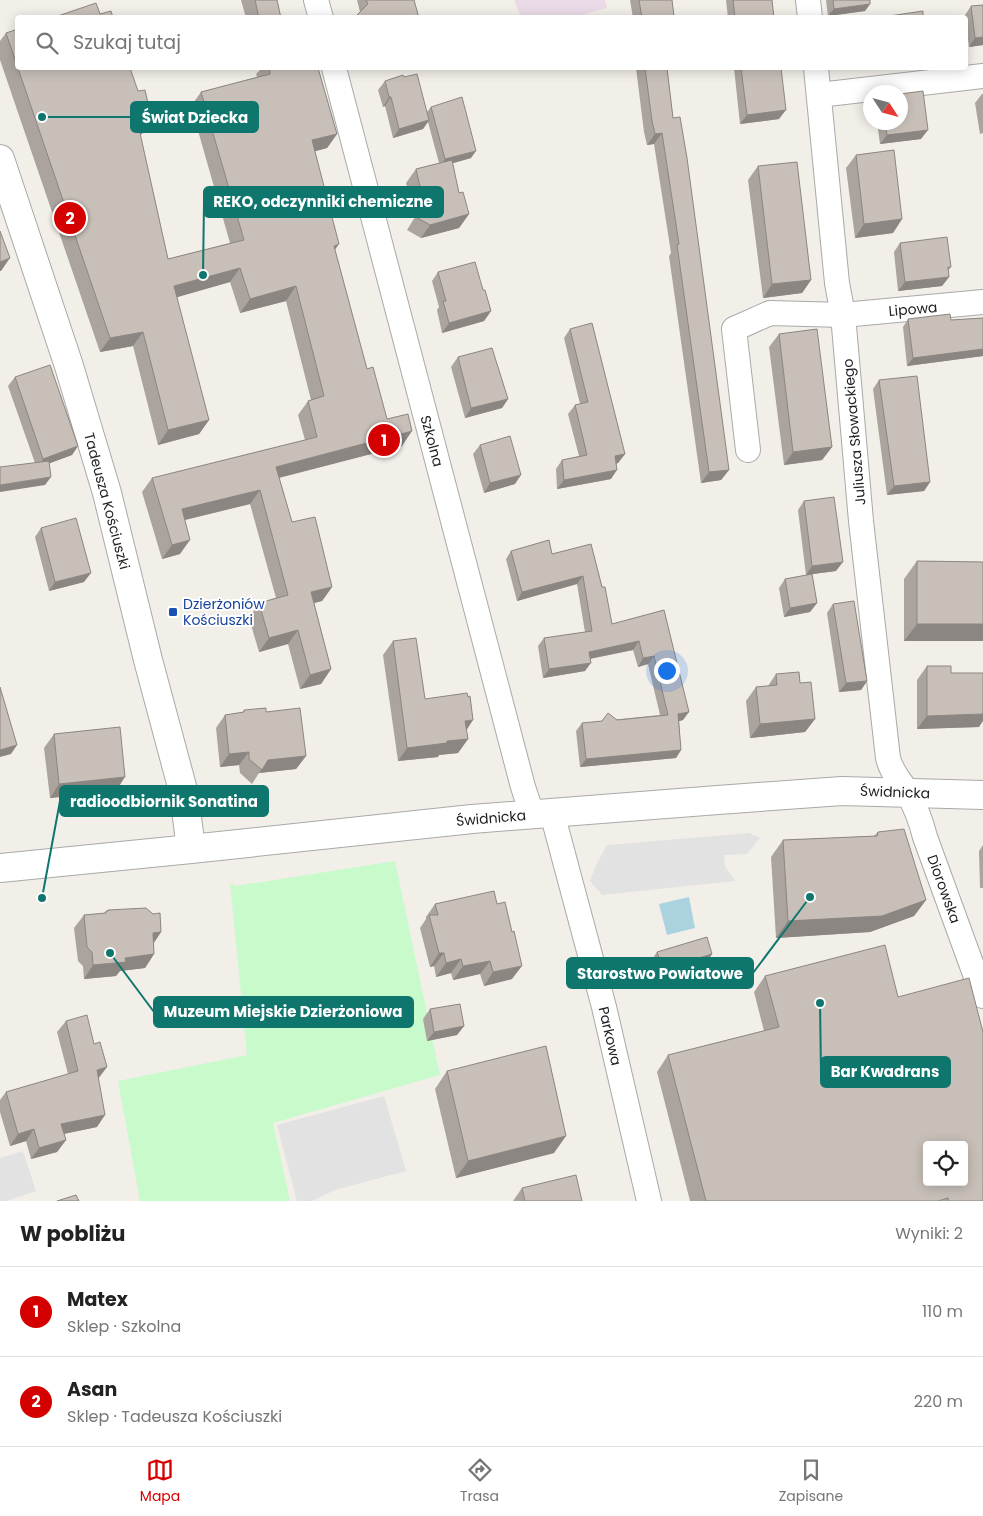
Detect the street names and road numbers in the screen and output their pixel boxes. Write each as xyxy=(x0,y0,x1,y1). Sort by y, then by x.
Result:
street label: Lipowa xyxy=(888,297,938,321)
street label: Juliusza Słowackiego xyxy=(838,358,870,506)
street label: Szkolna xyxy=(416,413,448,469)
street label: Tadeusza Kościuszki xyxy=(79,430,135,572)
street label: Świdnicka xyxy=(860,781,930,803)
street label: Świdnicka xyxy=(455,805,527,831)
street label: Diorowska xyxy=(922,852,966,926)
street label: Parkowa xyxy=(594,1005,626,1067)

